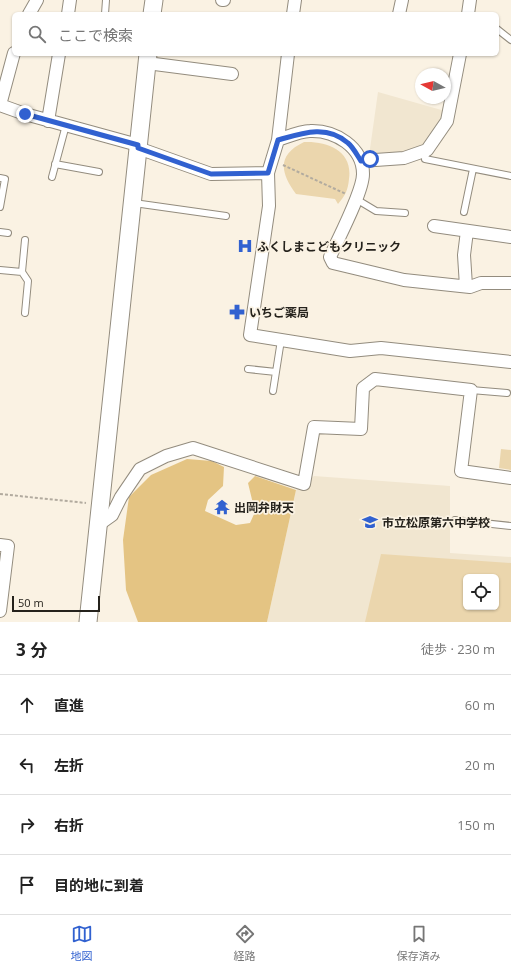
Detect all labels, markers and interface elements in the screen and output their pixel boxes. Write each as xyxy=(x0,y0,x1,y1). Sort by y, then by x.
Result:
search box xyxy=(12,12,499,56)
icon: search xyxy=(26,23,48,45)
text: ここで検索 xyxy=(58,25,133,45)
north arrow xyxy=(415,68,451,104)
route end xyxy=(16,105,34,123)
route start xyxy=(361,150,379,168)
hospital icon: ふくしまこどもクリニック xyxy=(236,237,254,255)
place label: ふくしまこどもクリニック xyxy=(257,238,401,255)
pharmacy icon: いちご薬局 xyxy=(228,303,246,321)
place label: いちご薬局 xyxy=(249,304,309,321)
temple icon: 出岡弁財天 xyxy=(213,498,231,516)
place label: 出岡弁財天 xyxy=(234,499,294,516)
school or university icon: 市立松原第六中学校 xyxy=(361,513,379,531)
place label: 市立松原第六中学校 xyxy=(382,514,490,531)
map controls xyxy=(463,574,499,610)
button: locate xyxy=(463,574,499,610)
scale bar xyxy=(12,594,100,613)
text: 50 m xyxy=(18,595,44,610)
text: 3 分 xyxy=(16,638,47,661)
text: 徒歩 · 230 m xyxy=(421,640,495,658)
icon: ahead xyxy=(16,694,38,716)
text: 直進 xyxy=(54,695,84,715)
text: 60 m xyxy=(465,696,495,714)
icon: left xyxy=(16,754,38,776)
text: 左折 xyxy=(54,755,84,775)
text: 20 m xyxy=(465,756,495,774)
icon: right xyxy=(16,814,38,836)
text: 右折 xyxy=(54,815,84,835)
text: 150 m xyxy=(457,816,495,834)
icon: arrive xyxy=(16,874,38,896)
text: 目的地に到着 xyxy=(54,875,144,895)
tab: 地図 xyxy=(71,923,93,963)
tab: 経路 xyxy=(234,923,256,963)
tab: 保存済み xyxy=(397,923,441,963)

